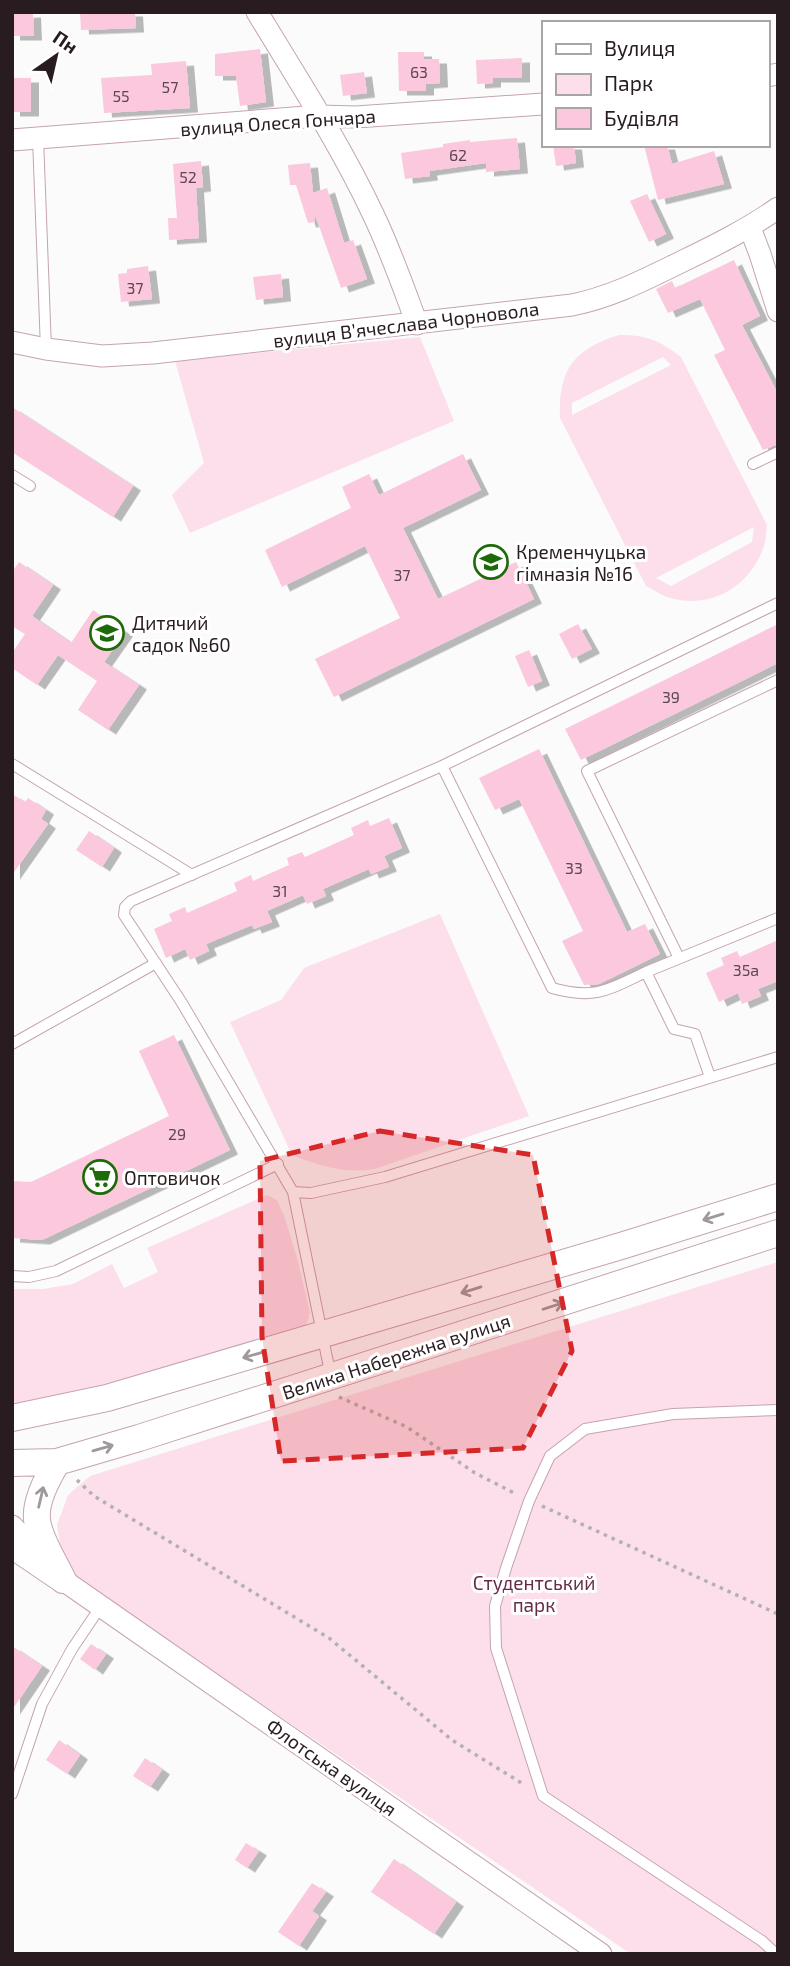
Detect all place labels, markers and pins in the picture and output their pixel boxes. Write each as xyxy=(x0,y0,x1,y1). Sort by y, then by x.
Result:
place label: Кременчуцька гімназія №16 xyxy=(516,540,646,585)
school or university icon: Кременчуцька гімназія №16 xyxy=(472,543,510,581)
place label: Дитячий садок №60 xyxy=(132,611,231,656)
school or university icon: Дитячий садок №60 xyxy=(88,614,126,652)
supermarket icon: Оптовичок xyxy=(81,1158,119,1196)
place label: Оптовичок xyxy=(124,1166,220,1189)

